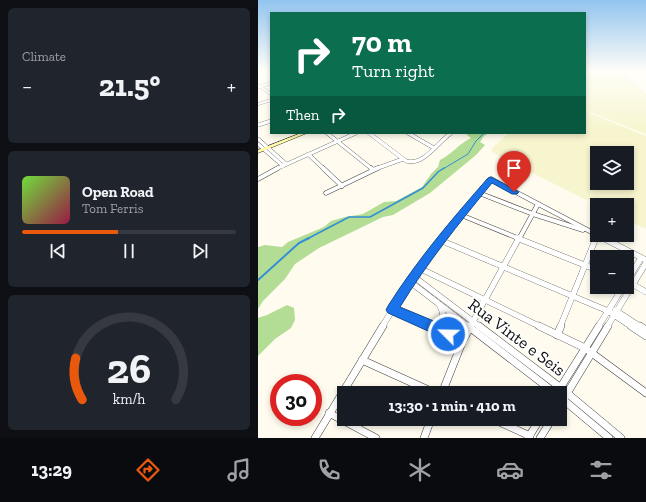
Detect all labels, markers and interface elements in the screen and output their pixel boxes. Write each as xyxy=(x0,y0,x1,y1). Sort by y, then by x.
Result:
text: 70 m xyxy=(352,26,412,59)
icon: right xyxy=(286,28,338,80)
text: Climate xyxy=(22,49,66,64)
text: Turn right xyxy=(352,60,434,82)
text: 21.5° xyxy=(99,68,160,104)
text: − xyxy=(22,73,32,100)
text: + xyxy=(227,73,236,100)
icon: right xyxy=(327,104,349,126)
text: Then xyxy=(286,106,319,124)
map controls xyxy=(590,146,634,294)
button: layers xyxy=(590,146,634,190)
pin xyxy=(497,151,531,192)
icon: arrive xyxy=(503,157,525,179)
text: Open Road xyxy=(82,183,154,201)
button: + xyxy=(590,198,634,242)
text: Tom Ferris xyxy=(82,201,143,216)
icon: previous xyxy=(47,240,69,262)
icon: pause xyxy=(118,240,140,262)
icon: next xyxy=(189,240,211,262)
button: − xyxy=(590,250,634,294)
street label: Rua Vinte e Seis xyxy=(465,294,569,380)
position arrow xyxy=(427,313,469,355)
text: 26 xyxy=(107,344,151,394)
speed limit sign: 30 xyxy=(270,374,322,426)
text: km/h xyxy=(113,391,145,408)
text: 13:30 · 1 min · 410 m xyxy=(388,397,516,415)
icon: directions xyxy=(134,456,162,484)
icon: music xyxy=(225,456,253,484)
icon: phone xyxy=(315,456,343,484)
icon: climate xyxy=(406,456,434,484)
icon: car xyxy=(496,456,524,484)
icon: filters xyxy=(587,456,615,484)
text: 13:29 xyxy=(31,459,72,481)

